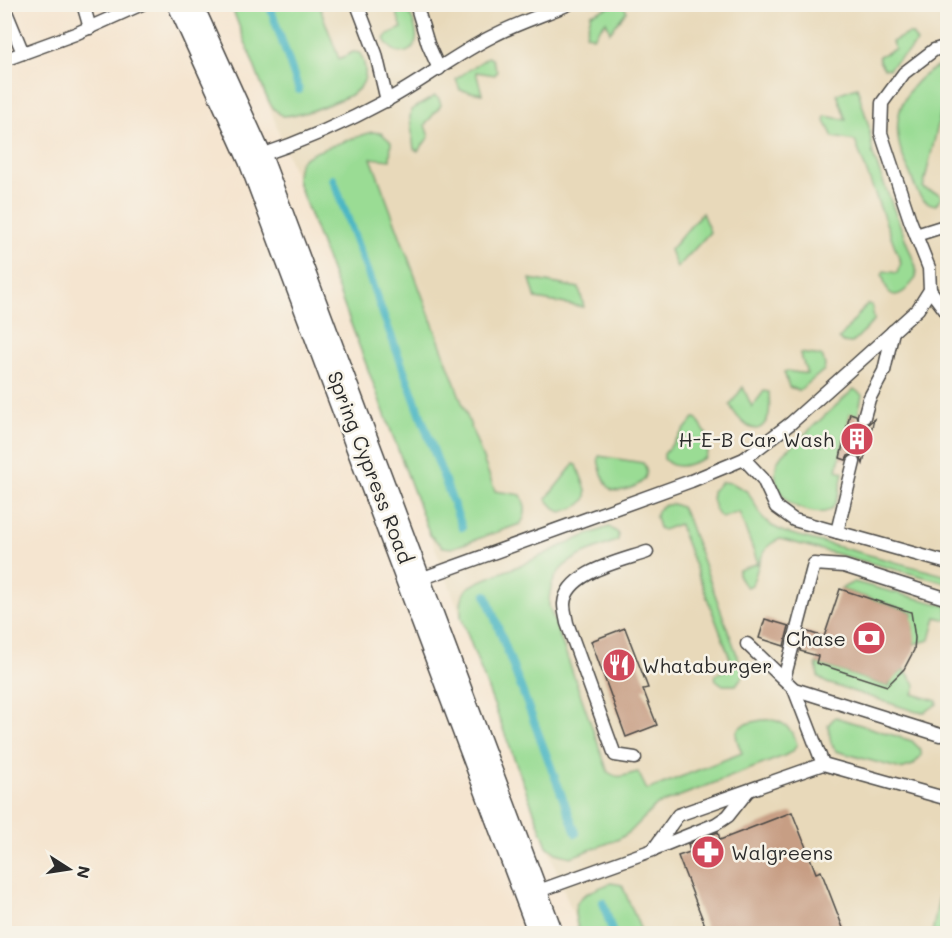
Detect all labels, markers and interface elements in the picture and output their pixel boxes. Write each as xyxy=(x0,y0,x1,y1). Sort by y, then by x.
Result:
street label: Spring Cypress Road xyxy=(322,367,420,567)
building icon: H-E-B Car Wash xyxy=(839,421,875,457)
place label: H-E-B Car Wash xyxy=(678,426,834,452)
bank icon: Chase xyxy=(851,620,887,656)
place label: Chase xyxy=(786,625,846,651)
restaurant icon: Whataburger xyxy=(601,647,637,683)
place label: Whataburger xyxy=(642,652,772,678)
pharmacy icon: Walgreens xyxy=(690,834,726,870)
north arrow xyxy=(39,839,99,899)
place label: Walgreens xyxy=(731,839,833,865)
text: N xyxy=(73,864,96,880)

